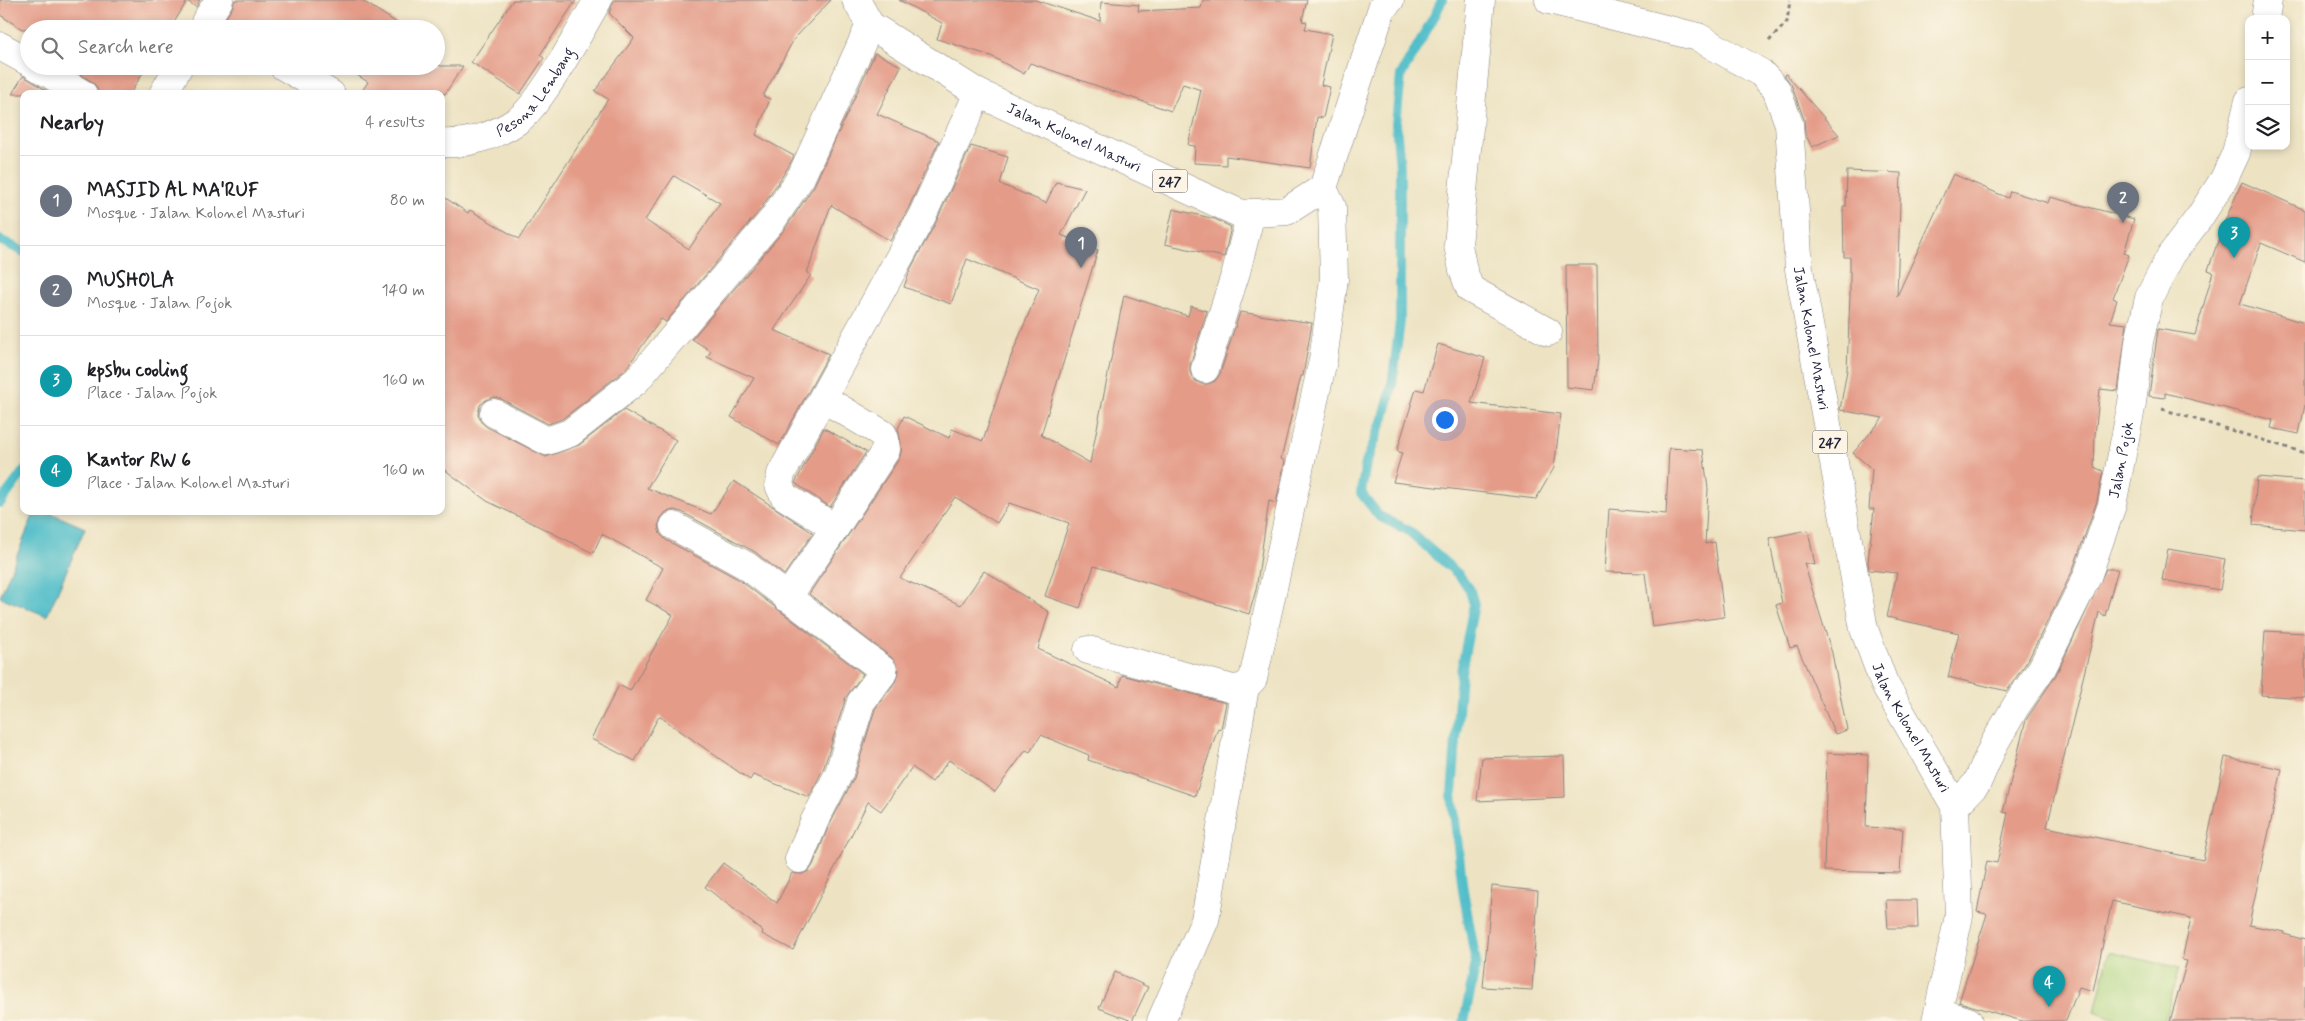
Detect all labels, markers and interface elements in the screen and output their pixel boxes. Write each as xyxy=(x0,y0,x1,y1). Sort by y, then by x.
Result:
map controls xyxy=(2245,15,2290,150)
button: + xyxy=(2245,15,2290,60)
search box xyxy=(20,20,445,75)
icon: search xyxy=(38,34,66,62)
text: Search here xyxy=(78,35,174,60)
street label: Pesona Lembang xyxy=(493,44,580,142)
button: − xyxy=(2245,60,2290,105)
street label: Jalan Kolonel Masturi xyxy=(1003,99,1144,178)
button: layers xyxy=(2245,105,2290,150)
text: Nearby xyxy=(40,109,104,137)
text: 4 results xyxy=(365,112,425,133)
road number: 247 xyxy=(1152,170,1188,192)
text: MASJID AL MA'RUF xyxy=(87,178,259,203)
pin: 2 xyxy=(2107,182,2139,223)
text: 1 xyxy=(52,190,60,211)
text: 80 m xyxy=(390,190,425,211)
text: Mosque · Jalan Kolonel Masturi xyxy=(87,203,305,224)
pin: 3 xyxy=(2218,217,2250,258)
pin: 1 xyxy=(1065,227,1097,268)
street label: Jalan Kolonel Masturi xyxy=(1788,265,1833,412)
text: MUSHOLA xyxy=(87,268,175,293)
text: 2 xyxy=(52,280,60,301)
text: 140 m xyxy=(381,280,425,301)
text: Mosque · Jalan Pojok xyxy=(87,293,232,314)
text: kpsbu cooling xyxy=(87,358,188,383)
text: 3 xyxy=(52,370,60,391)
text: 160 m xyxy=(382,370,425,391)
text: Place · Jalan Pojok xyxy=(87,383,217,404)
your location xyxy=(1432,407,1458,433)
street label: Jalan Pojok xyxy=(2105,420,2139,500)
road number: 247 xyxy=(1812,431,1848,454)
text: Kantor RW 6 xyxy=(87,448,191,473)
text: 4 xyxy=(51,460,61,481)
text: 160 m xyxy=(382,460,425,481)
text: Place · Jalan Kolonel Masturi xyxy=(87,473,290,494)
street label: Jalan Kolonel Masturi xyxy=(1866,660,1954,797)
pin: 4 xyxy=(2033,966,2065,1007)

